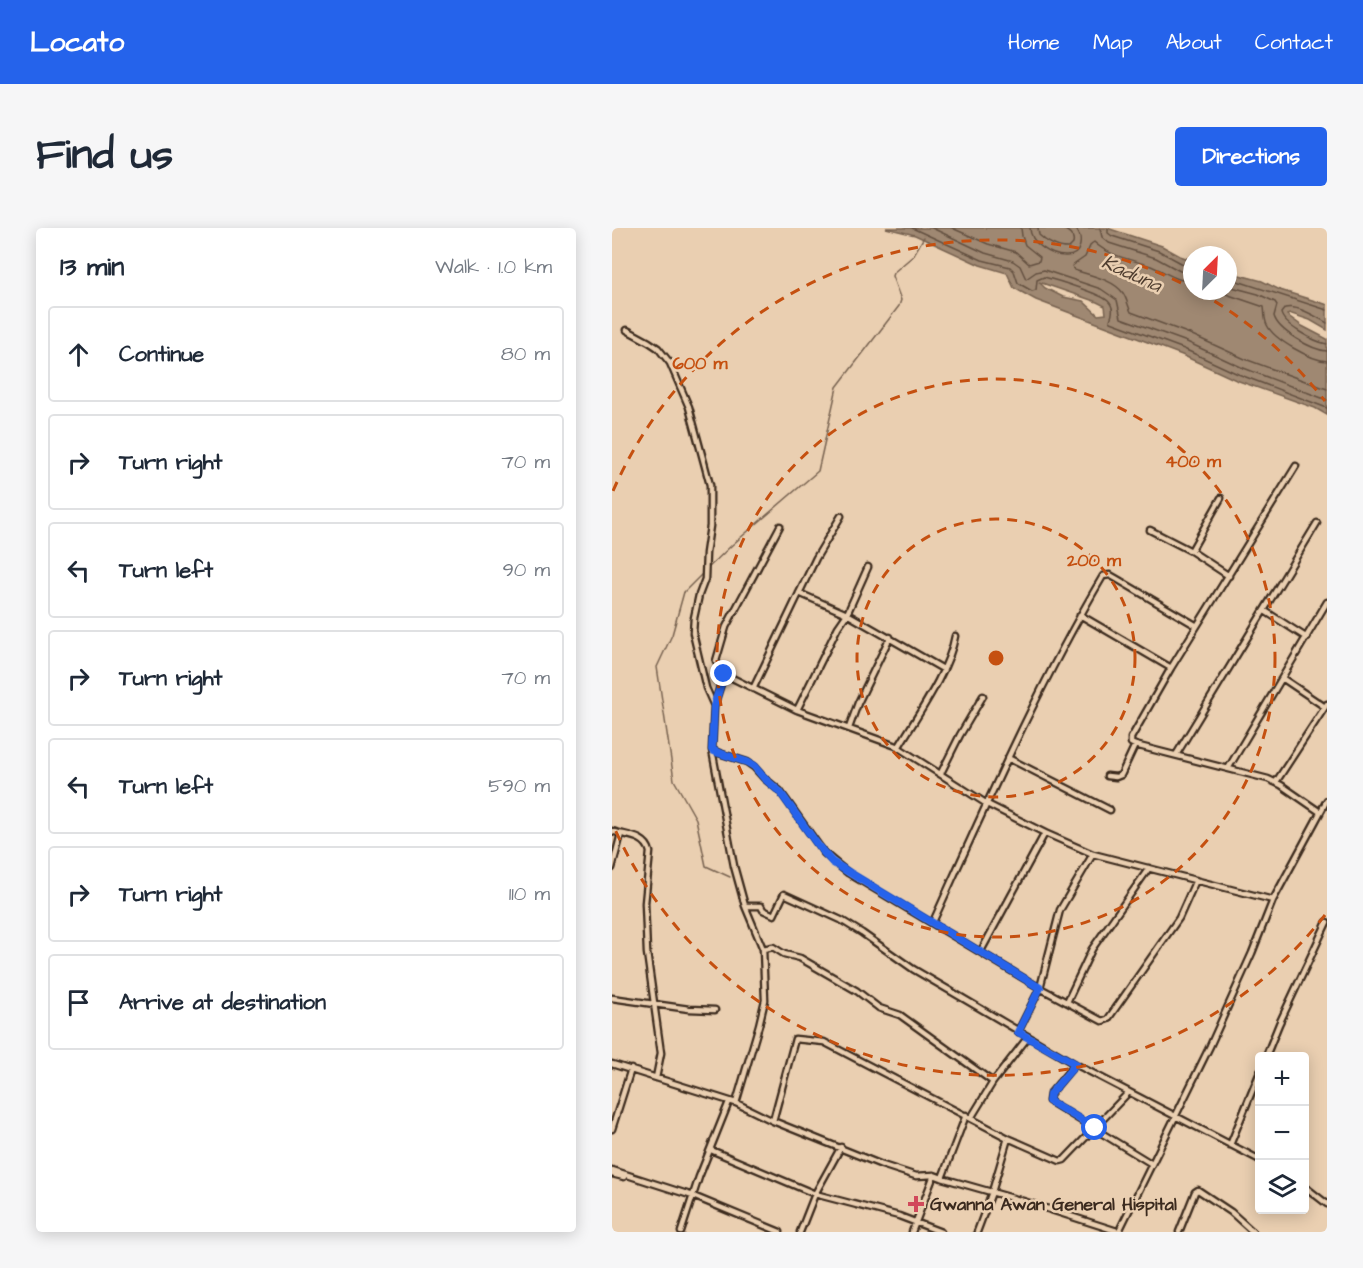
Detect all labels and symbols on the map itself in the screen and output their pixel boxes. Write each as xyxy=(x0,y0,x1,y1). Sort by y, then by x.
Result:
north arrow xyxy=(1183,246,1237,300)
water label: Kaduna xyxy=(1097,248,1167,300)
text: 600 m xyxy=(672,351,729,376)
text: 400 m xyxy=(1165,449,1222,474)
text: 200 m xyxy=(1066,548,1122,573)
centre of rings xyxy=(986,648,1006,668)
route end xyxy=(710,660,736,686)
route start xyxy=(1081,1114,1107,1140)
place label: Gwanna Awan General Hispital xyxy=(930,1192,1177,1217)
marker: Gwanna Awan General Hispital xyxy=(907,1195,925,1213)

